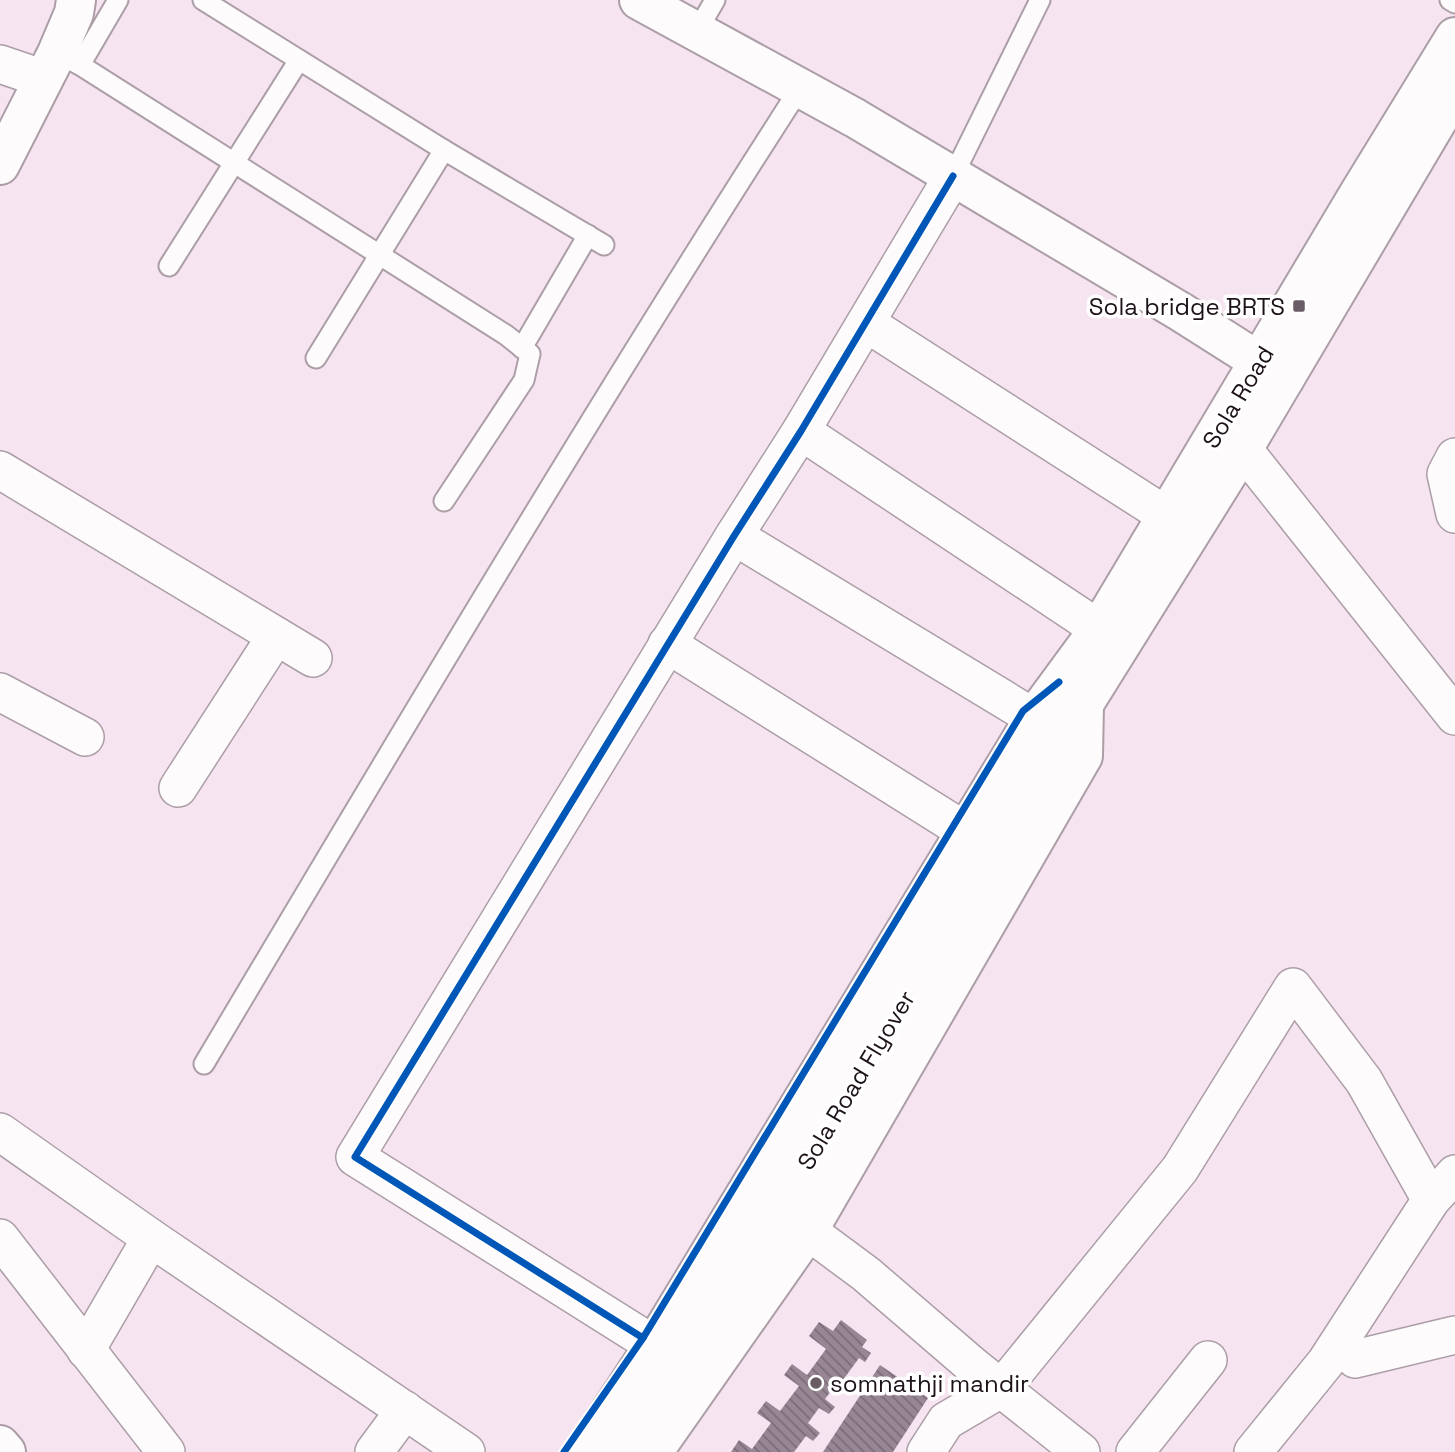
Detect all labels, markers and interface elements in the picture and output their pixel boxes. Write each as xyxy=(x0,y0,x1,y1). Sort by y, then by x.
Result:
place label: Sola bridge BRTS xyxy=(1089,291,1285,322)
marker: Sola bridge BRTS xyxy=(1291,298,1307,314)
street label: Sola Road xyxy=(1195,340,1281,454)
street label: Sola Road Flyover xyxy=(790,985,922,1175)
place label: somnathji mandir xyxy=(830,1368,1029,1399)
marker: somnathji mandir xyxy=(808,1375,824,1391)

